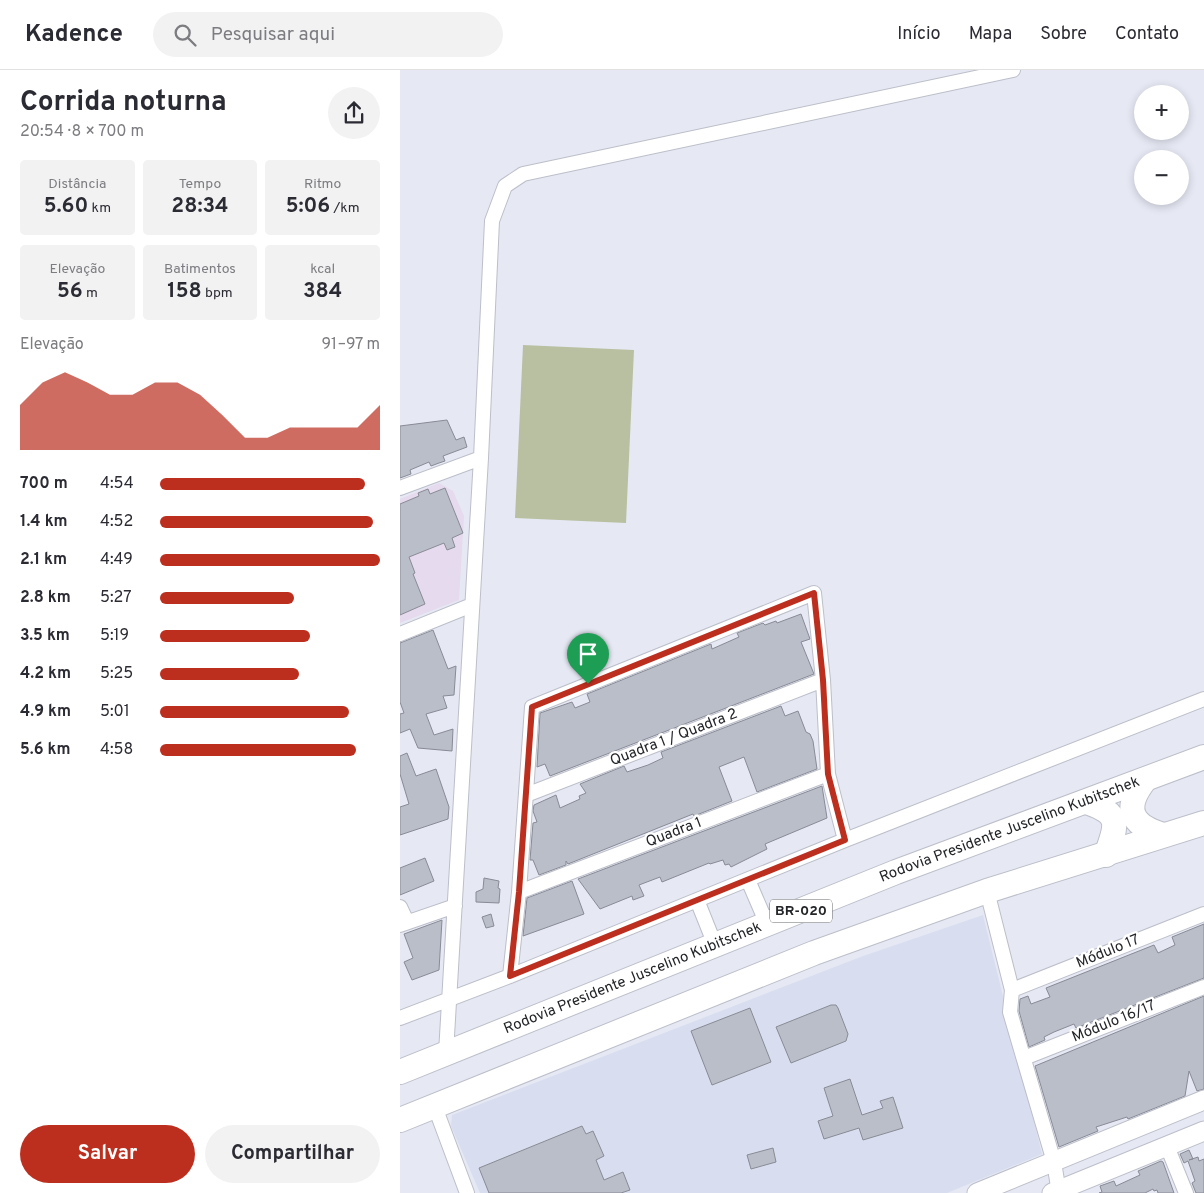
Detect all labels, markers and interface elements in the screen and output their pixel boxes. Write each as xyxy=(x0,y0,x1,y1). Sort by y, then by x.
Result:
search box xyxy=(153,12,503,57)
text: Kadence xyxy=(25,20,123,50)
icon: search xyxy=(171,21,199,49)
text: Pesquisar aqui xyxy=(211,23,335,47)
text: Início xyxy=(897,23,941,46)
text: Mapa xyxy=(969,23,1012,46)
text: Sobre xyxy=(1040,23,1087,46)
text: Contato xyxy=(1115,23,1179,46)
text: Corrida noturna xyxy=(20,85,227,121)
map controls xyxy=(1134,85,1189,205)
button: + xyxy=(1134,85,1189,140)
button: share xyxy=(328,87,380,139)
text: 20:54 · 8 × 700 m xyxy=(20,122,144,142)
button: − xyxy=(1134,150,1189,205)
text: Distância xyxy=(48,176,106,193)
text: Tempo xyxy=(179,176,221,193)
text: Ritmo xyxy=(304,176,341,193)
text: 5.60 xyxy=(44,193,88,220)
text: 28:34 xyxy=(171,193,229,220)
text: 5:06 xyxy=(286,193,330,220)
text: km xyxy=(88,200,111,217)
text: /km xyxy=(330,200,360,217)
text: Elevação xyxy=(49,261,105,278)
text: Batimentos xyxy=(164,261,236,278)
text: kcal xyxy=(310,261,335,278)
text: 56 xyxy=(57,278,83,305)
text: 158 xyxy=(167,278,202,305)
text: 384 xyxy=(303,278,342,305)
text: m xyxy=(83,285,98,302)
text: bpm xyxy=(202,285,233,302)
text: Elevação xyxy=(20,335,84,355)
text: 91–97 m xyxy=(322,335,380,355)
text: 700 m xyxy=(20,474,68,494)
text: 4:54 xyxy=(100,474,134,494)
text: 1.4 km xyxy=(20,512,68,532)
text: 4:52 xyxy=(100,512,133,532)
text: 2.1 km xyxy=(20,550,67,570)
text: 4:49 xyxy=(100,550,133,570)
text: 2.8 km xyxy=(20,588,71,608)
text: 5:27 xyxy=(100,588,132,608)
text: 3.5 km xyxy=(20,626,70,646)
text: 5:19 xyxy=(100,626,129,646)
pin xyxy=(567,633,609,684)
icon: arrive xyxy=(574,640,602,668)
text: 4.2 km xyxy=(20,664,71,684)
text: 5:25 xyxy=(100,664,133,684)
text: 4.9 km xyxy=(20,702,71,722)
text: 5:01 xyxy=(100,702,130,722)
street label: Quadra 1 / Quadra 2 xyxy=(607,705,741,771)
text: 5.6 km xyxy=(20,740,70,760)
text: 4:58 xyxy=(100,740,133,760)
street label: Rodovia Presidente Juscelino Kubitschek xyxy=(877,772,1142,887)
street label: Quadra 1 xyxy=(643,814,705,852)
road number: BR-020 xyxy=(770,899,832,922)
street label: Rodovia Presidente Juscelino Kubitschek xyxy=(501,918,765,1039)
street label: Módulo 17 xyxy=(1074,931,1143,973)
street label: Módulo 16/17 xyxy=(1069,997,1159,1047)
button: Salvar xyxy=(20,1125,195,1183)
button: Compartilhar xyxy=(205,1125,380,1183)

